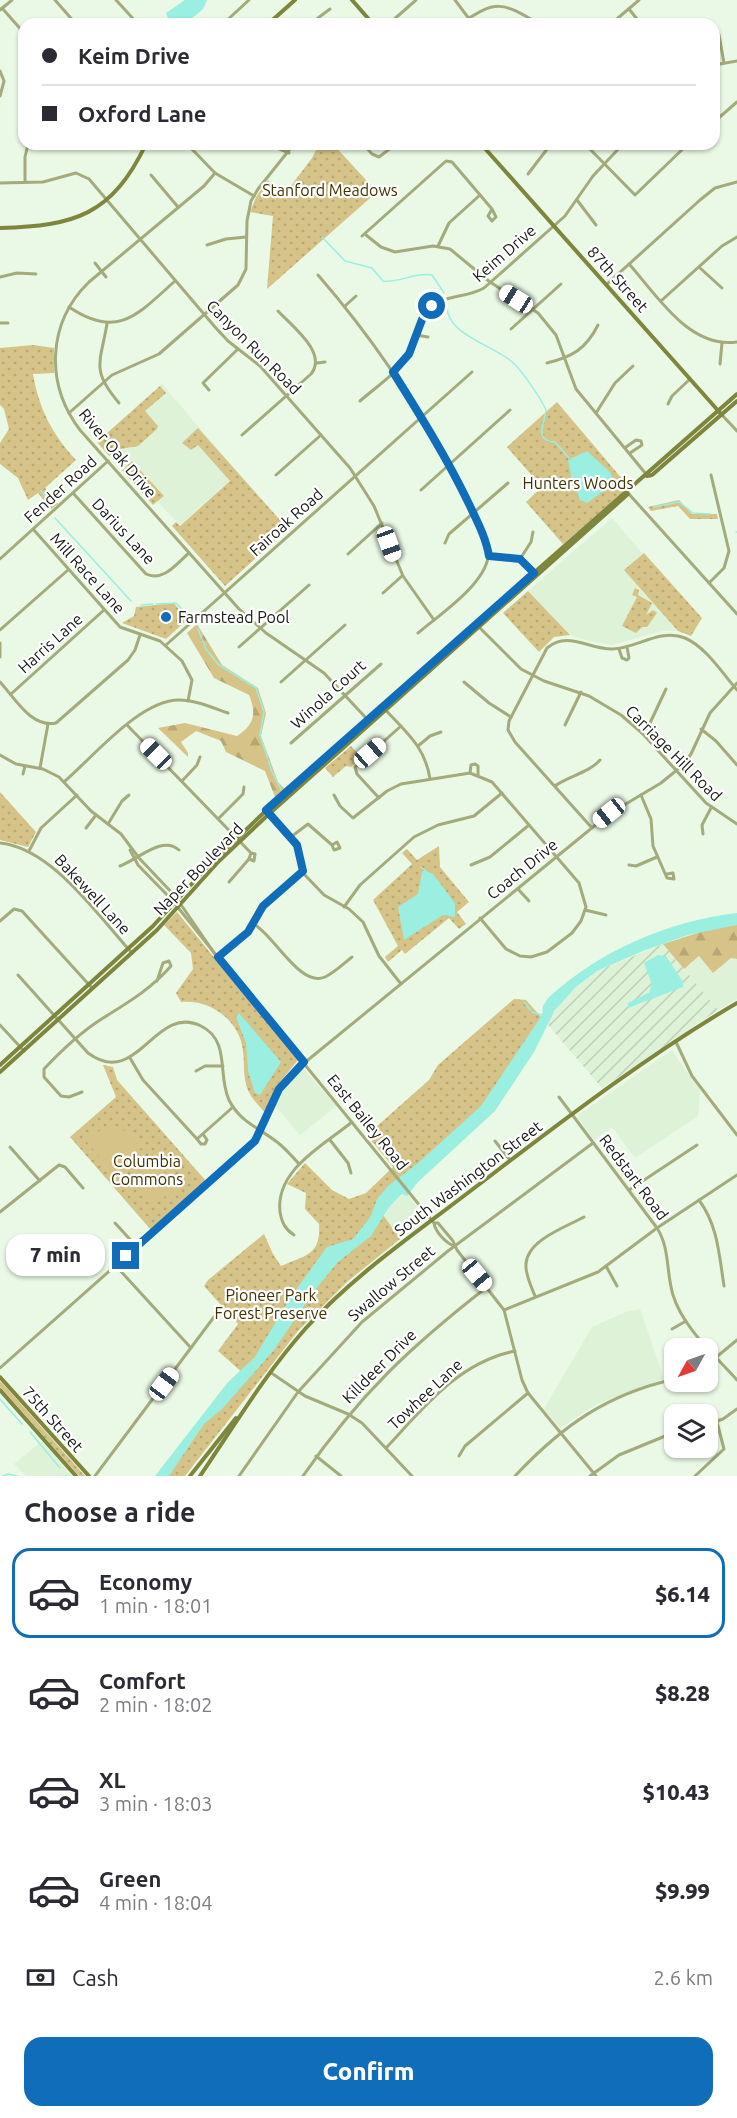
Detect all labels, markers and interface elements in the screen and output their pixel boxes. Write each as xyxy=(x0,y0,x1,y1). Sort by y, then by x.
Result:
text: Keim Drive xyxy=(78,43,190,68)
text: Oxford Lane xyxy=(78,101,206,126)
park label: Stanford Meadows xyxy=(262,181,398,199)
street label: Keim Drive xyxy=(469,221,539,285)
street label: 87th Street xyxy=(584,243,653,316)
car xyxy=(496,282,536,316)
route start xyxy=(418,292,445,319)
street label: Canyon Run Road xyxy=(203,296,305,398)
street label: River Oak Drive xyxy=(76,405,160,501)
street label: Fender Road xyxy=(20,452,100,526)
park label: Hunters Woods xyxy=(523,474,633,492)
street label: Fairoak Road xyxy=(246,484,326,560)
street label: Darius Lane xyxy=(89,494,159,568)
car xyxy=(374,524,404,564)
street label: Mill Race Lane xyxy=(47,529,129,617)
place label: Farmstead Pool xyxy=(178,608,290,626)
street label: Harris Lane xyxy=(14,609,86,677)
marker: Farmstead Pool xyxy=(159,610,173,624)
street label: Winola Court xyxy=(287,655,370,732)
street label: Carriage Hill Road xyxy=(622,701,726,805)
car xyxy=(351,734,389,772)
car xyxy=(137,735,175,773)
car xyxy=(589,795,629,831)
street label: Naper Boulevard xyxy=(150,819,246,919)
street label: Coach Drive xyxy=(483,835,561,903)
street label: Bakewell Lane xyxy=(51,850,135,938)
street label: East Bailey Road xyxy=(324,1071,412,1173)
street label: South Washington Street xyxy=(391,1116,546,1239)
street label: Redstart Road xyxy=(596,1131,672,1223)
park label: Columbia Commons xyxy=(111,1152,183,1188)
callout: 7 min xyxy=(6,1235,105,1277)
street label: Swallow Street xyxy=(344,1241,438,1324)
route end xyxy=(112,1242,139,1269)
text: 7 min xyxy=(30,1243,81,1266)
car xyxy=(459,1255,495,1295)
park label: Pioneer Park Forest Preserve xyxy=(215,1286,327,1322)
street label: Killdeer Drive xyxy=(338,1325,420,1407)
north arrow xyxy=(664,1338,718,1392)
map controls xyxy=(664,1338,718,1458)
street label: Towhee Lane xyxy=(384,1355,466,1433)
car xyxy=(146,1364,182,1404)
street label: 75th Street xyxy=(19,1383,88,1456)
button: layers xyxy=(664,1404,718,1458)
text: Choose a ride xyxy=(24,1497,196,1527)
icon: car xyxy=(27,1566,81,1620)
text: Economy xyxy=(99,1569,192,1594)
text: $6.14 xyxy=(655,1581,710,1606)
text: 1 min · 18:01 xyxy=(99,1594,213,1617)
icon: car xyxy=(27,1665,81,1719)
text: Comfort xyxy=(99,1668,186,1693)
text: $8.28 xyxy=(655,1680,710,1705)
text: 2 min · 18:02 xyxy=(99,1693,213,1716)
icon: car xyxy=(27,1764,81,1818)
text: XL xyxy=(99,1767,126,1792)
text: $10.43 xyxy=(643,1779,710,1804)
text: 3 min · 18:03 xyxy=(99,1792,213,1815)
icon: car xyxy=(27,1863,81,1917)
text: Green xyxy=(99,1866,161,1891)
text: $9.99 xyxy=(655,1878,710,1903)
text: 4 min · 18:04 xyxy=(99,1891,213,1914)
icon: cash xyxy=(24,1961,57,1994)
text: Cash xyxy=(72,1965,119,1990)
text: 2.6 km xyxy=(654,1966,713,1989)
button: Confirm xyxy=(24,2037,713,2106)

